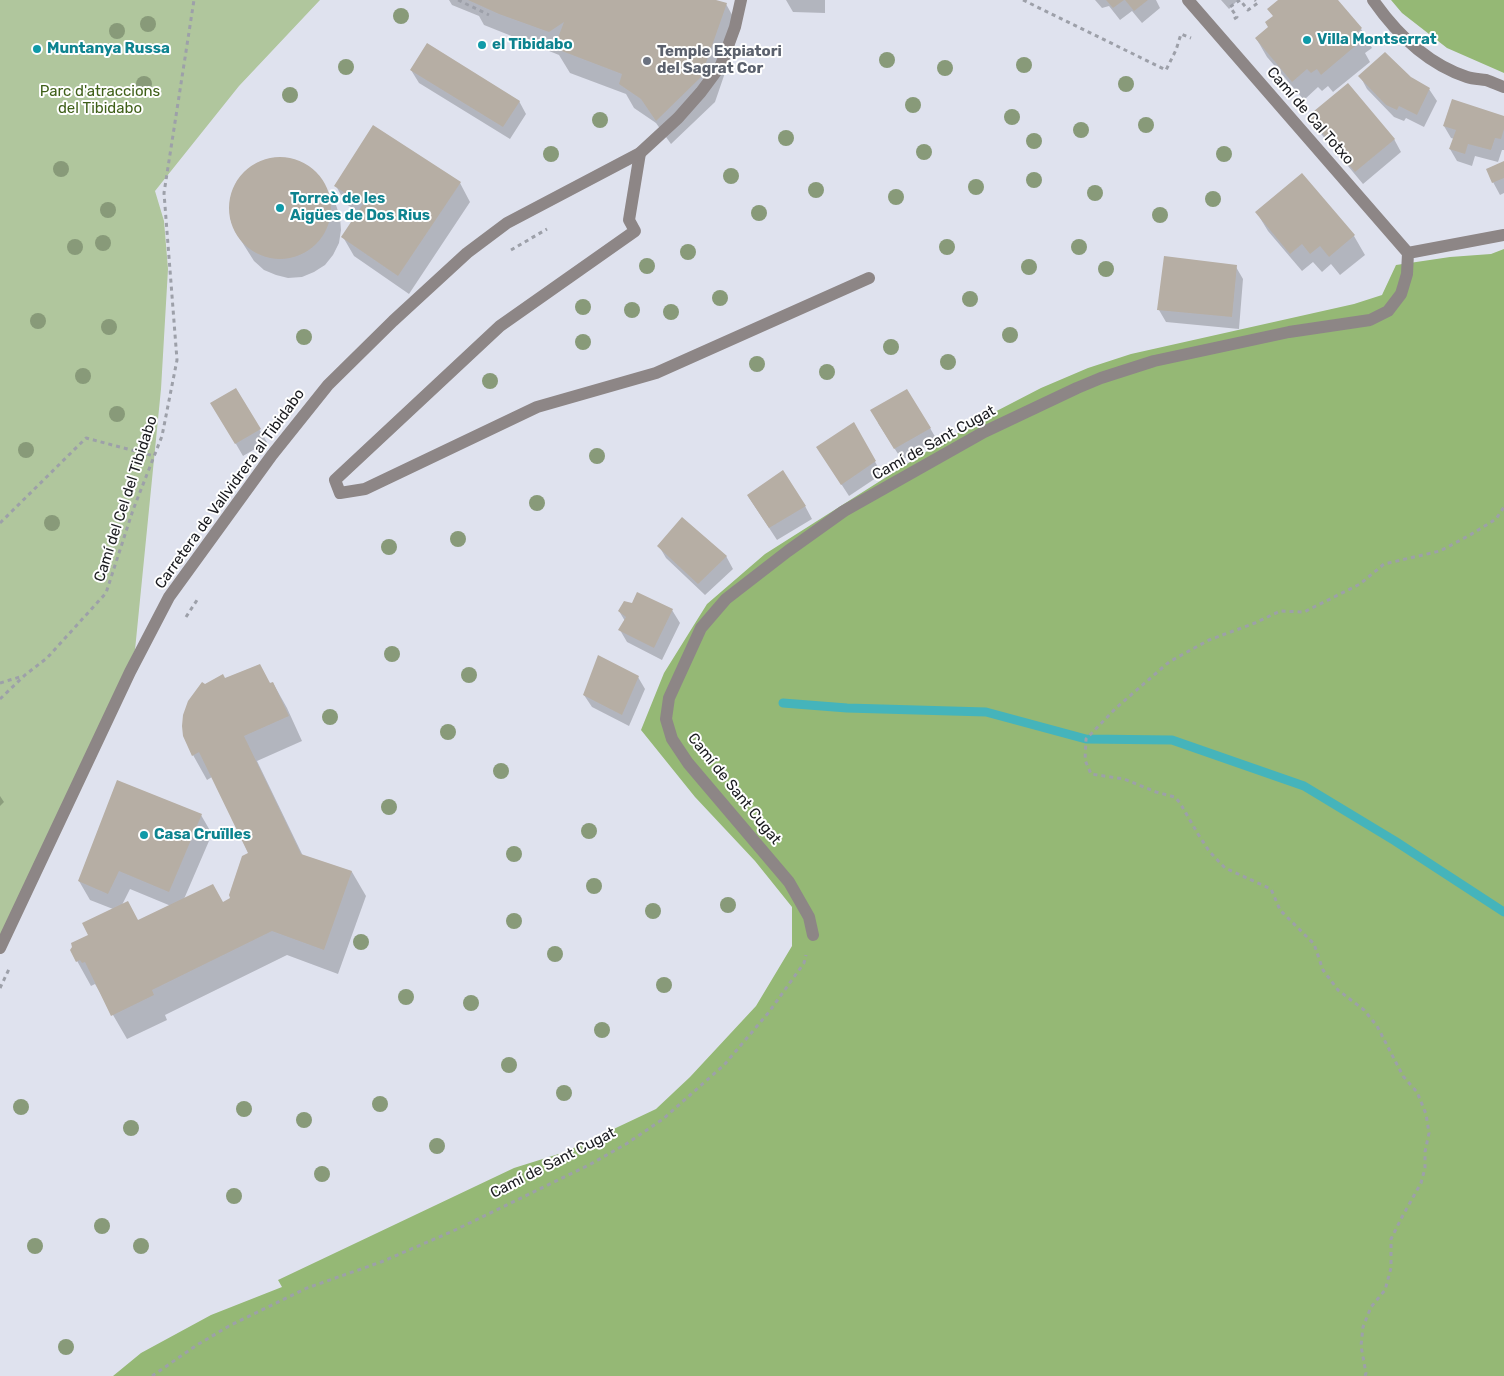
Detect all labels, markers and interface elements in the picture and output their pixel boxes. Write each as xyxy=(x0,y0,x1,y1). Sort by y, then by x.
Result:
place label: Villa Montserrat xyxy=(1317,31,1437,49)
marker: Villa Montserrat xyxy=(1301,34,1313,46)
place label: el Tibidabo xyxy=(492,36,573,54)
marker: el Tibidabo xyxy=(476,39,488,51)
place label: Muntanya Russa xyxy=(47,40,170,58)
marker: Muntanya Russa xyxy=(31,43,43,55)
place label: Temple Expiatori del Sagrat Cor xyxy=(657,43,782,78)
marker: Temple Expiatori del Sagrat Cor xyxy=(641,55,653,67)
street label: Camí de Cal Totxo xyxy=(1263,63,1357,169)
park label: Parc d'atraccions del Tibidabo xyxy=(40,83,160,118)
place label: Torreò de les Aigües de Dos Rius xyxy=(290,190,430,225)
marker: Torreò de les Aigües de Dos Rius xyxy=(274,202,286,214)
street label: Carretera de Vallvidrera al Tibidabo xyxy=(151,386,309,592)
street label: Camí de Sant Cugat xyxy=(869,402,999,484)
street label: Camí del Cel del Tibidabo xyxy=(91,414,161,584)
street label: Camí de Sant Cugat xyxy=(684,730,784,848)
place label: Casa Cruïlles xyxy=(154,826,251,844)
marker: Casa Cruïlles xyxy=(138,829,150,841)
street label: Camí de Sant Cugat xyxy=(487,1124,619,1202)

